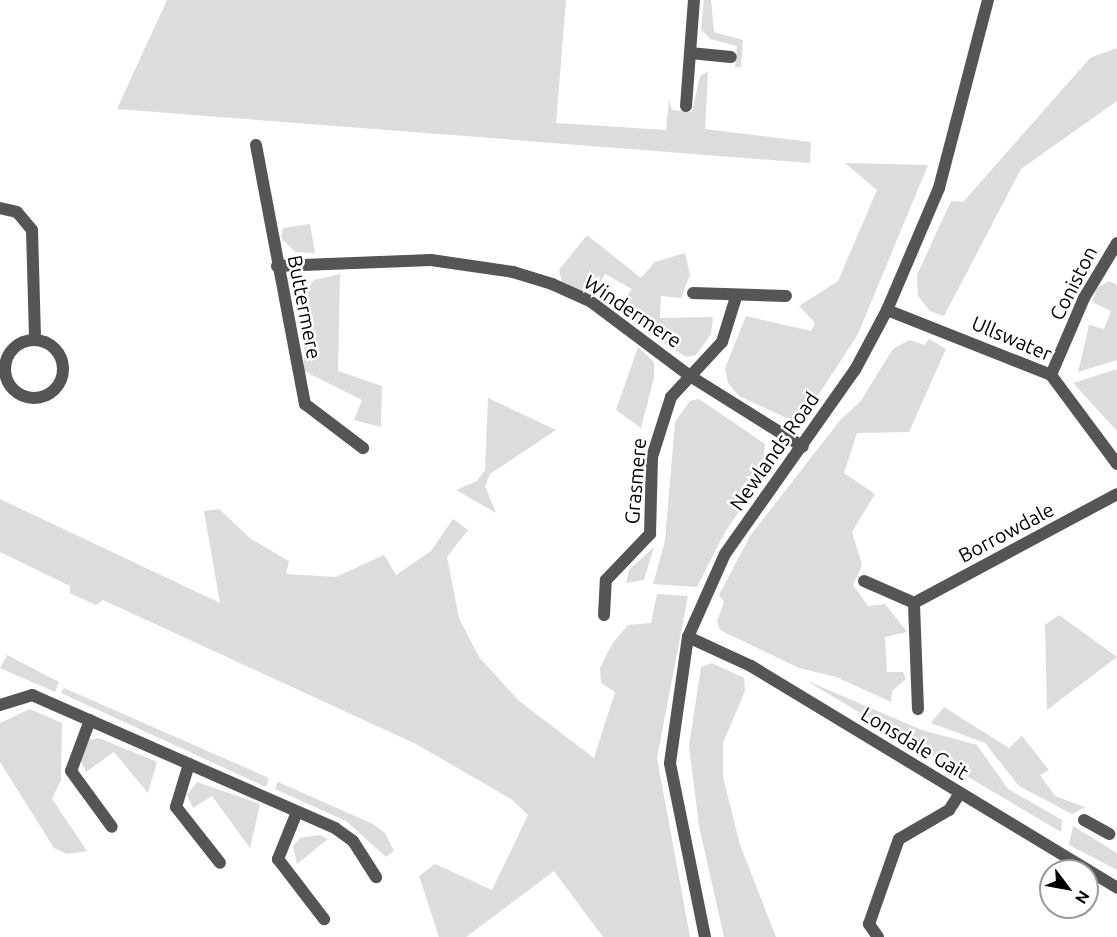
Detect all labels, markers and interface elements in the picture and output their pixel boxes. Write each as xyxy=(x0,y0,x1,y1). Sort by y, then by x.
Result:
street label: Coniston xyxy=(1044,242,1102,324)
street label: Buttermere xyxy=(283,253,327,361)
street label: Windermere xyxy=(580,270,686,352)
street label: Ullswater xyxy=(968,310,1056,366)
street label: Newlands Road xyxy=(724,387,824,515)
street label: Grasmere xyxy=(619,437,651,525)
street label: Borrowdale xyxy=(954,497,1058,567)
street label: Lonsdale Gait xyxy=(857,702,973,784)
north arrow xyxy=(1039,859,1099,919)
text: N xyxy=(1072,888,1093,907)

